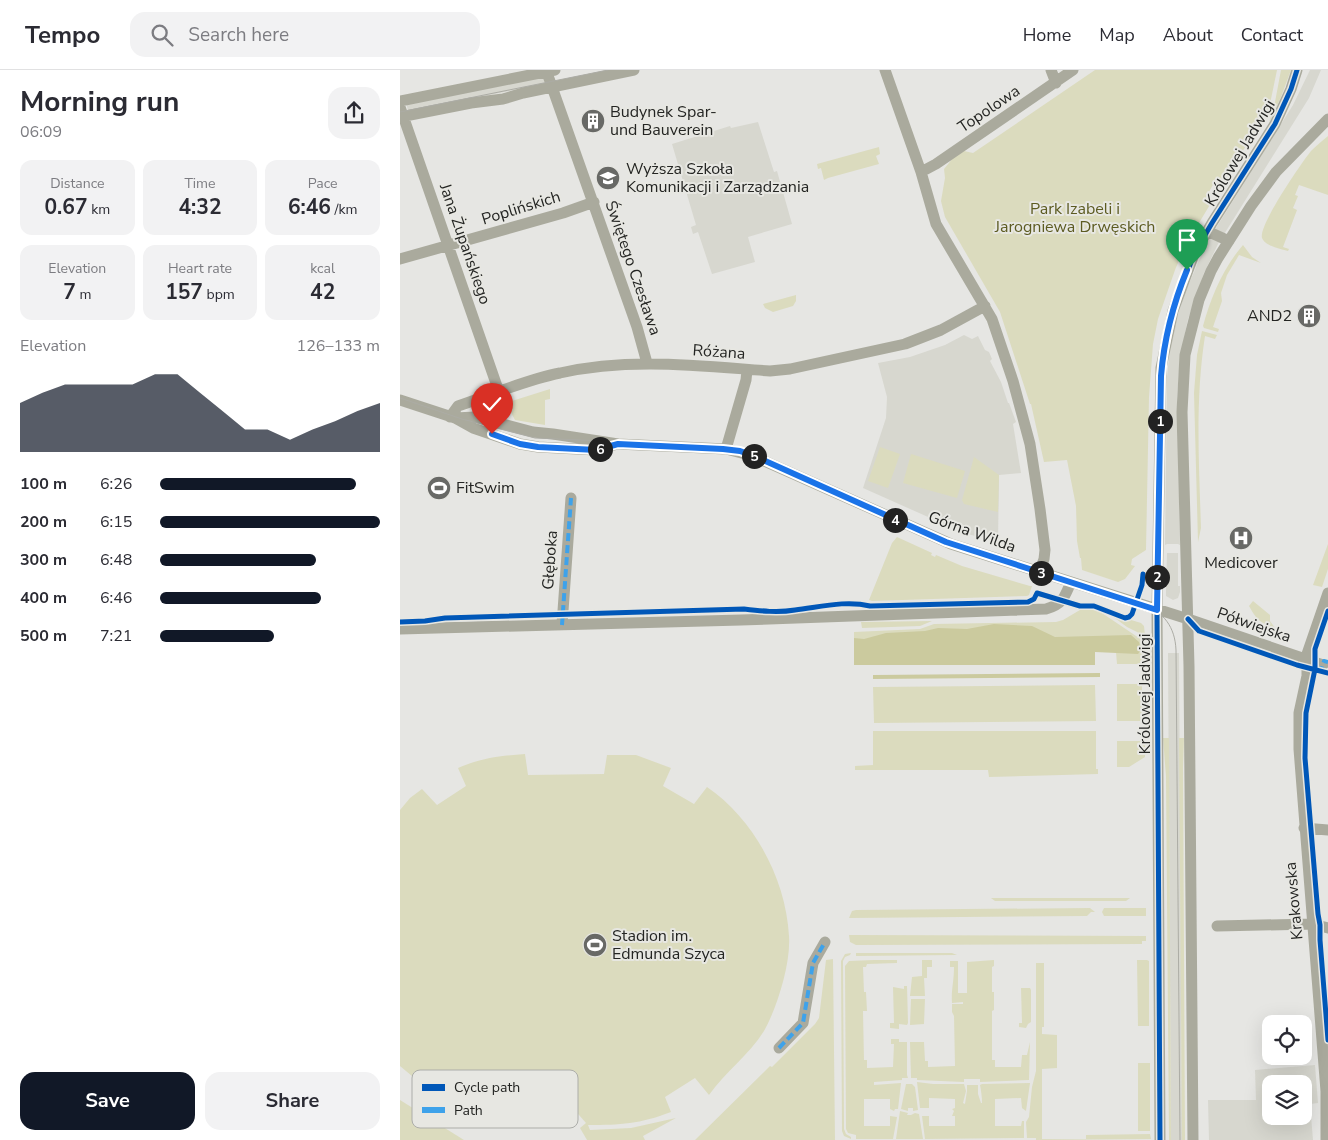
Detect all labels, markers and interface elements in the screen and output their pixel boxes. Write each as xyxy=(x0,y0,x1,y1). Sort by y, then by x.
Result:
search box xyxy=(130,12,480,57)
text: Tempo xyxy=(25,19,100,51)
icon: search xyxy=(148,21,176,49)
text: Search here xyxy=(188,22,289,48)
text: Home xyxy=(1023,23,1071,47)
text: Map xyxy=(1099,23,1135,47)
text: About xyxy=(1163,23,1213,47)
text: Contact xyxy=(1241,23,1303,47)
street label: Topolowa xyxy=(954,80,1024,138)
text: Morning run xyxy=(20,83,179,121)
button: share xyxy=(328,87,380,139)
street label: Królowej Jadwigi xyxy=(1199,95,1281,211)
place label: Budynek Spar- und Bauverein xyxy=(610,101,717,141)
building icon: Budynek Spar- und Bauverein xyxy=(580,108,606,134)
text: 06:09 xyxy=(20,121,62,143)
place label: Wyższa Szkoła Komunikacji i Zarządzania xyxy=(626,158,809,198)
school or university icon: Wyższa Szkoła Komunikacji i Zarządzania xyxy=(595,165,621,191)
text: Distance xyxy=(50,174,105,193)
text: Time xyxy=(184,174,216,193)
text: Pace xyxy=(308,174,338,193)
street label: Jana Żupańskiego xyxy=(434,180,496,308)
street label: Poplińskich xyxy=(479,186,563,230)
text: 0.67 xyxy=(45,193,88,221)
text: 4:32 xyxy=(178,193,222,221)
text: 6:46 xyxy=(288,193,331,221)
street label: Świętego Czesława xyxy=(600,198,666,338)
park label: Park Izabeli i Jarogniewa Drwęskich xyxy=(994,198,1155,238)
text: km xyxy=(88,200,110,219)
text: /km xyxy=(331,200,357,219)
pin xyxy=(1166,219,1208,270)
icon: arrive xyxy=(1173,226,1201,254)
text: Elevation xyxy=(48,259,106,278)
text: Heart rate xyxy=(168,259,232,278)
text: kcal xyxy=(310,259,335,278)
text: 7 xyxy=(63,278,76,306)
text: 157 xyxy=(165,278,203,306)
text: 42 xyxy=(310,278,335,306)
text: m xyxy=(76,285,91,304)
text: bpm xyxy=(203,285,235,304)
building icon: AND2 xyxy=(1296,303,1322,329)
place label: AND2 xyxy=(1247,305,1292,327)
text: Elevation xyxy=(20,335,86,357)
text: 126–133 m xyxy=(297,335,380,357)
street label: Różana xyxy=(692,339,746,365)
pin xyxy=(471,383,513,434)
icon: check xyxy=(478,390,506,418)
pin: 1 xyxy=(1148,408,1172,434)
text: 1 xyxy=(1156,412,1165,431)
pin: 6 xyxy=(588,436,612,462)
text: 6 xyxy=(596,440,605,459)
pin: 5 xyxy=(742,444,766,468)
text: 5 xyxy=(750,447,759,466)
text: 100 m xyxy=(20,473,67,495)
text: 6:26 xyxy=(100,473,132,495)
sports icon: FitSwim xyxy=(426,475,452,501)
place label: FitSwim xyxy=(456,477,515,499)
street label: Górna Wilda xyxy=(925,506,1019,558)
pin: 4 xyxy=(882,508,908,532)
text: 200 m xyxy=(20,511,67,533)
text: 6:15 xyxy=(100,511,132,533)
text: 4 xyxy=(891,511,900,530)
hospital icon: Medicover xyxy=(1228,525,1254,551)
street label: Głęboka xyxy=(537,530,563,590)
text: 300 m xyxy=(20,549,67,571)
text: 6:48 xyxy=(100,549,132,571)
place label: Medicover xyxy=(1204,552,1278,574)
pin: 3 xyxy=(1028,560,1054,586)
text: 3 xyxy=(1037,564,1046,583)
pin: 2 xyxy=(1144,564,1170,590)
text: 2 xyxy=(1153,568,1162,587)
text: 400 m xyxy=(20,587,67,609)
text: 6:46 xyxy=(100,587,132,609)
street label: Półwiejska xyxy=(1214,602,1294,648)
text: 500 m xyxy=(20,625,67,647)
text: 7:21 xyxy=(100,625,132,647)
street label: Królowej Jadwigi xyxy=(1134,634,1156,754)
street label: Krakowska xyxy=(1280,861,1308,941)
place label: Stadion im. Edmunda Szyca xyxy=(612,925,725,965)
sports icon: Stadion im. Edmunda Szyca xyxy=(582,932,608,958)
map controls xyxy=(1262,1015,1312,1125)
button: locate xyxy=(1262,1015,1312,1065)
legend xyxy=(412,1070,578,1128)
button: Save xyxy=(20,1072,195,1130)
button: Share xyxy=(205,1072,380,1130)
button: layers xyxy=(1262,1075,1312,1125)
text: Cycle path xyxy=(454,1078,520,1097)
text: Path xyxy=(454,1101,483,1120)

